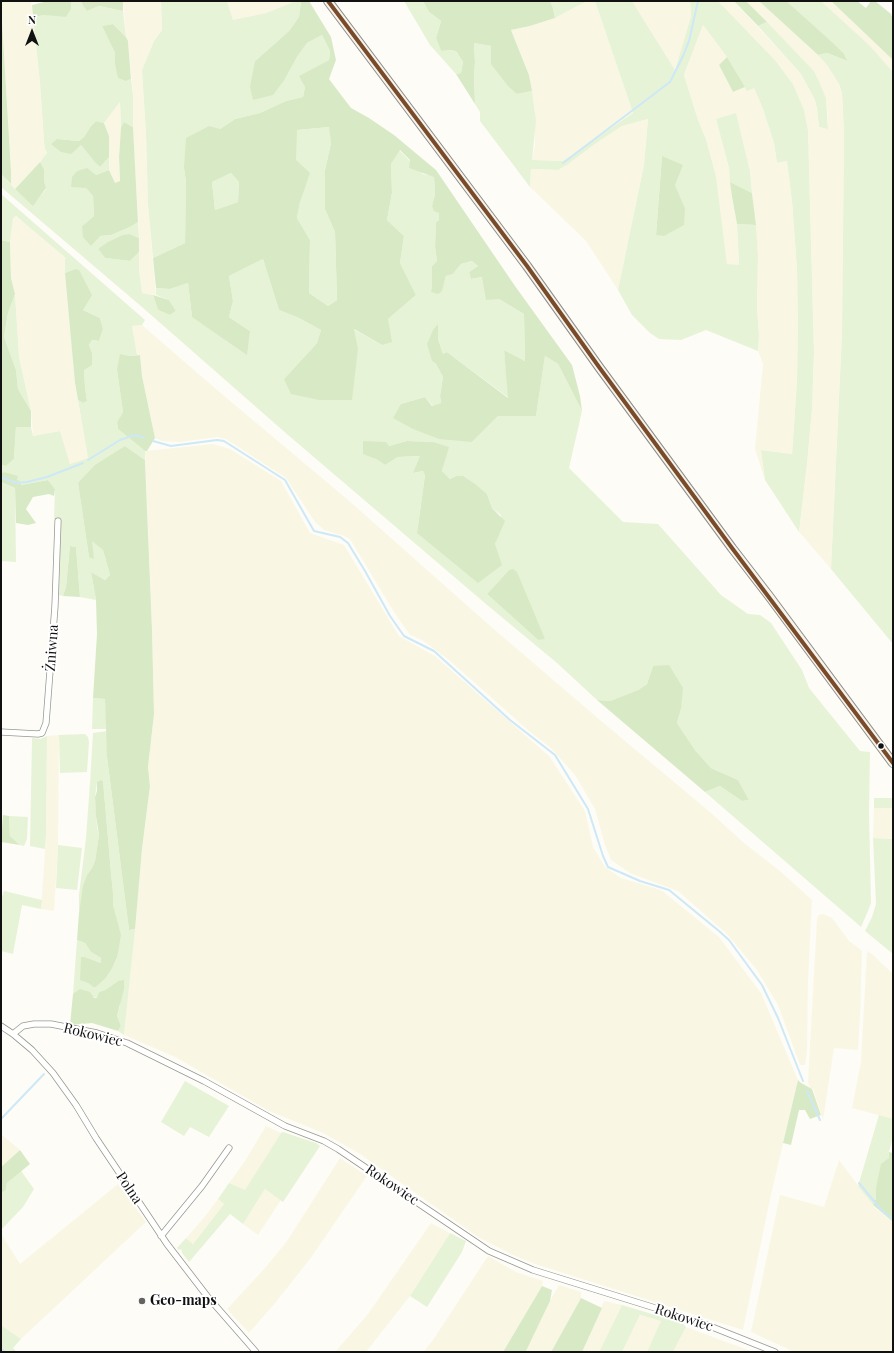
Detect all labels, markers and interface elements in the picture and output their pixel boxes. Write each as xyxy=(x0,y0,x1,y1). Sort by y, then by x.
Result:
north arrow xyxy=(12,12,52,52)
text: N xyxy=(28,12,36,27)
street label: Żniwna xyxy=(42,624,62,672)
unlabelled marker xyxy=(876,741,886,751)
street label: Rokowiec xyxy=(62,1020,124,1050)
street label: Rokowiec xyxy=(362,1161,422,1209)
street label: Polna xyxy=(112,1169,146,1207)
place label: Geo-maps xyxy=(150,1293,217,1309)
marker: Geo-maps xyxy=(137,1296,147,1306)
street label: Rokowiec xyxy=(653,1301,715,1335)

